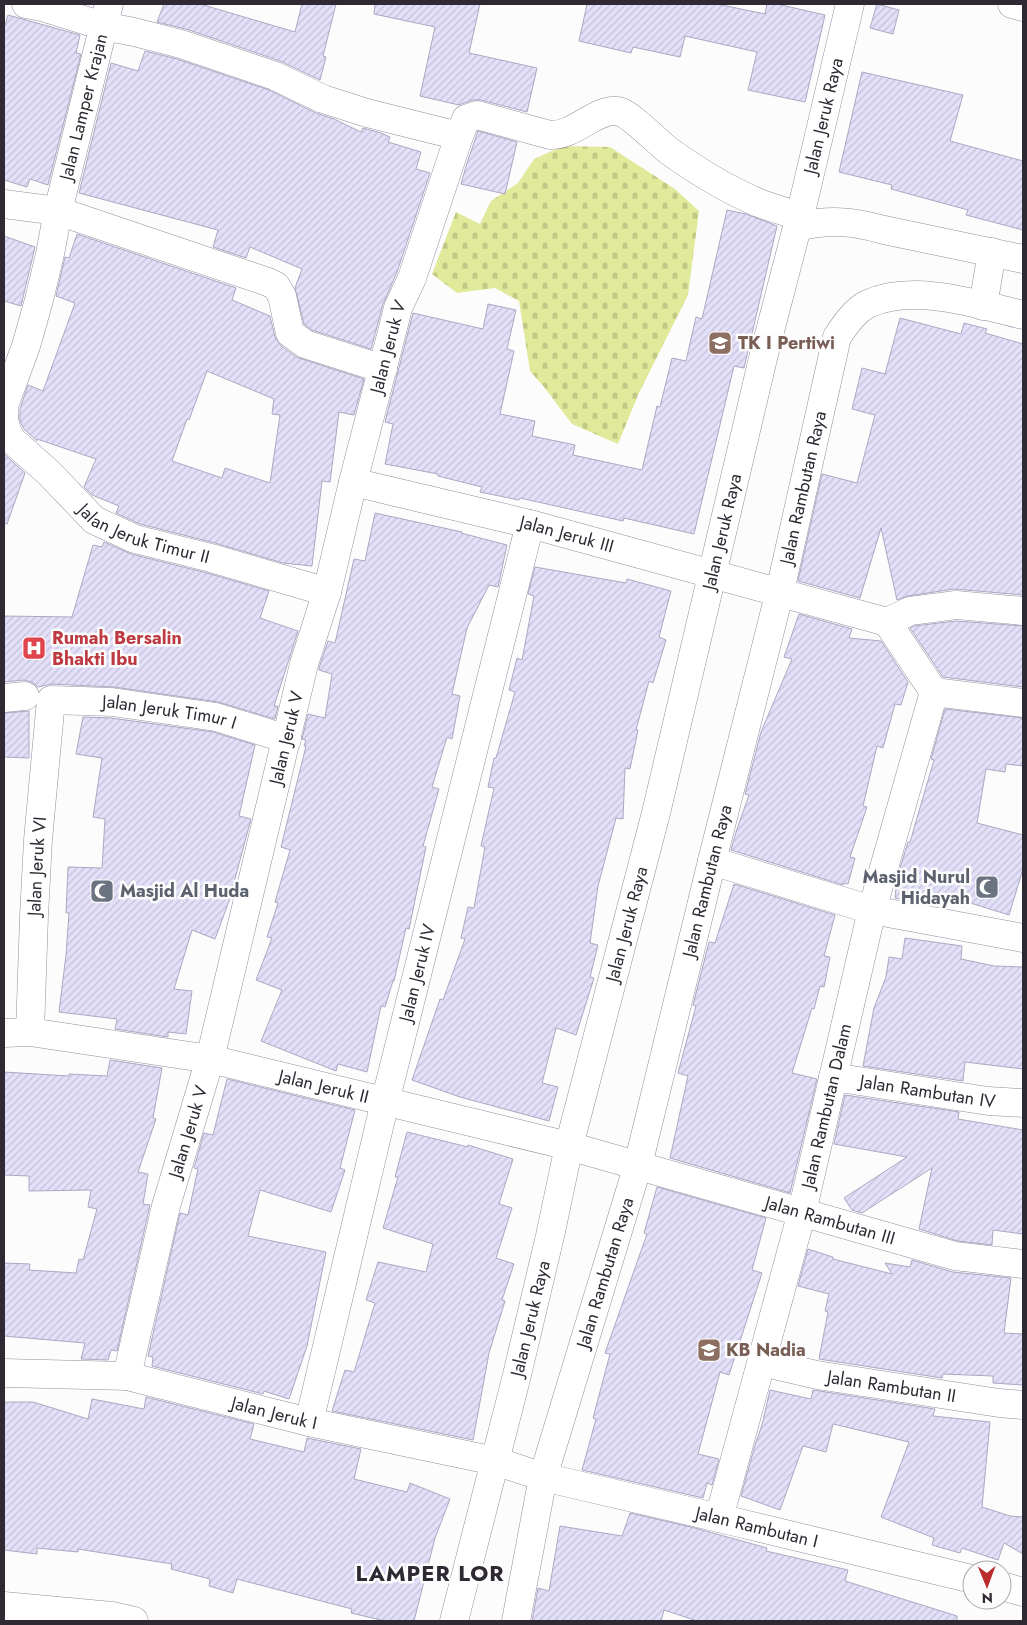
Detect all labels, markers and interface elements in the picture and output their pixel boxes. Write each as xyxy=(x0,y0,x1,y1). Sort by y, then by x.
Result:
street label: Jalan Lamper Krajan xyxy=(53,31,114,185)
street label: Jalan Jeruk Raya xyxy=(797,55,850,178)
street label: Jalan Jeruk V xyxy=(363,296,413,398)
school or university icon: TK I Pertiwi xyxy=(707,330,733,356)
place label: TK I Pertiwi xyxy=(738,330,835,356)
street label: Jalan Rambutan Raya xyxy=(773,408,833,569)
street label: Jalan Jeruk Raya xyxy=(696,471,748,594)
street label: Jalan Jeruk Timur II xyxy=(70,496,212,570)
street label: Jalan Jeruk III xyxy=(515,509,617,559)
place label: Rumah Bersalin Bhakti Ibu xyxy=(52,625,182,672)
hospital icon: Rumah Bersalin Bhakti Ibu xyxy=(21,635,47,661)
street label: Jalan Jeruk V xyxy=(262,688,310,789)
street label: Jalan Jeruk Timur I xyxy=(100,689,240,736)
street label: Jalan Rambutan Raya xyxy=(676,802,739,962)
street label: Jalan Jeruk VI xyxy=(21,815,53,919)
street label: Jalan Jeruk Raya xyxy=(599,864,654,987)
place label: Masjid Nurul Hidayah xyxy=(862,864,970,911)
mosque icon: Masjid Nurul Hidayah xyxy=(974,874,1000,900)
mosque icon: Masjid Al Huda xyxy=(89,878,115,904)
place label: Masjid Al Huda xyxy=(120,878,249,904)
street label: Jalan Jeruk IV xyxy=(392,921,442,1026)
street label: Jalan Rambutan Dalam xyxy=(794,1021,858,1193)
street label: Jalan Jeruk II xyxy=(274,1063,371,1110)
street label: Jalan Rambutan IV xyxy=(856,1068,997,1114)
street label: Jalan Jeruk V xyxy=(162,1082,214,1183)
street label: Jalan Rambutan III xyxy=(760,1189,898,1251)
street label: Jalan Rambutan Raya xyxy=(569,1194,640,1353)
street label: Jalan Jeruk Raya xyxy=(504,1258,557,1381)
school or university icon: KB Nadia xyxy=(696,1337,722,1363)
place label: KB Nadia xyxy=(726,1337,806,1363)
street label: Jalan Rambutan II xyxy=(823,1363,958,1409)
street label: Jalan Jeruk I xyxy=(227,1389,320,1436)
street label: Jalan Rambutan I xyxy=(691,1499,821,1554)
district label: LAMPER LOR xyxy=(355,1557,505,1589)
north arrow xyxy=(962,1560,1012,1610)
text: N xyxy=(981,1588,993,1608)

